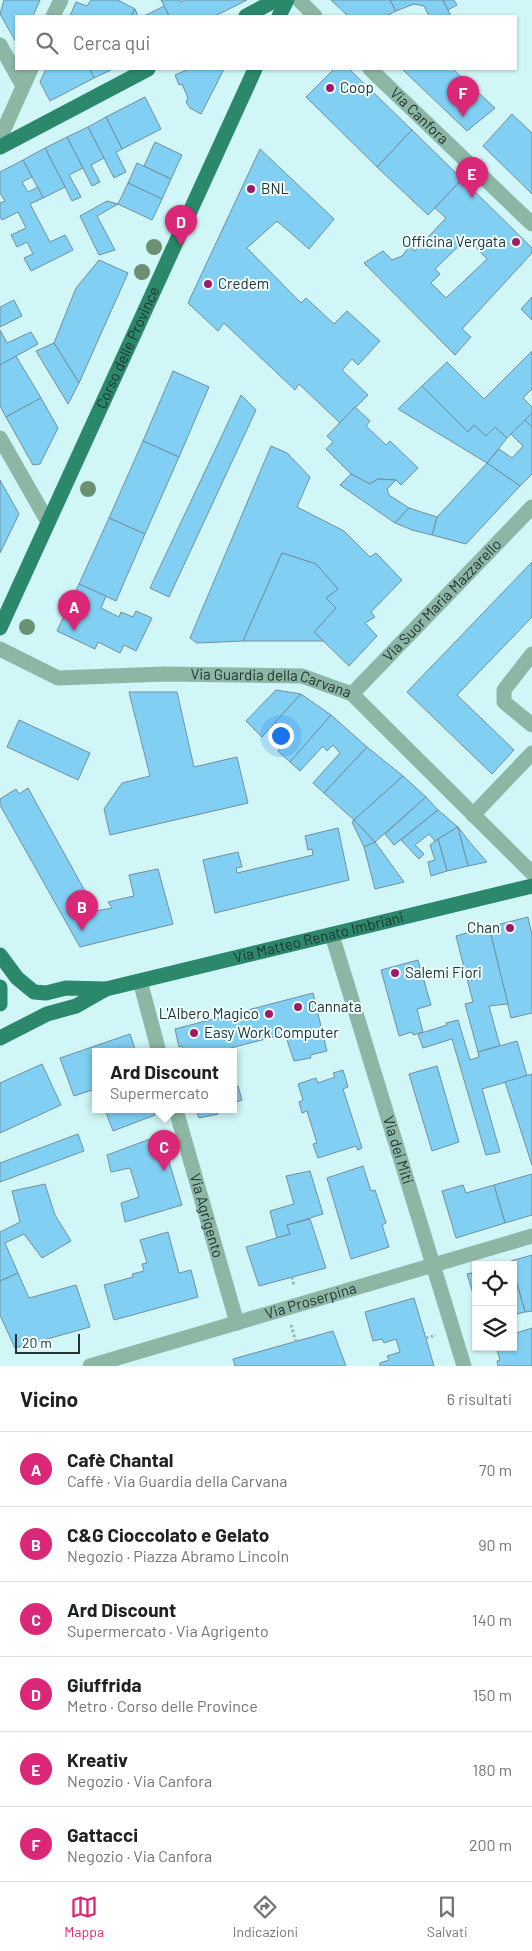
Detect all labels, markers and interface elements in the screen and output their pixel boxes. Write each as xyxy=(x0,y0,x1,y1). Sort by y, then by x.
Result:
search box xyxy=(15,15,517,70)
icon: search xyxy=(33,29,61,57)
text: Cerca qui xyxy=(73,31,150,54)
pin: F xyxy=(447,76,479,117)
place label: Coop xyxy=(340,78,374,96)
marker: Coop xyxy=(324,82,336,94)
street label: Via Canfora xyxy=(387,83,453,147)
pin: E xyxy=(456,157,488,198)
place label: BNL xyxy=(261,179,289,197)
marker: BNL xyxy=(245,183,257,195)
pin: D xyxy=(165,205,197,246)
place label: Officina Vergata xyxy=(402,232,506,250)
marker: Officina Vergata xyxy=(510,236,522,248)
place label: Credem xyxy=(218,274,269,292)
marker: Credem xyxy=(202,278,214,290)
street label: Corso delle Province xyxy=(91,284,163,411)
street label: Via Suor Maria Mazzarello xyxy=(378,535,504,665)
pin: A xyxy=(58,590,90,631)
street label: Via Guardia della Carvana xyxy=(190,664,354,701)
your location xyxy=(268,723,294,749)
pin: B xyxy=(66,890,98,931)
street label: Via Matteo Renato Imbriani xyxy=(232,907,405,966)
place label: Chan xyxy=(467,918,500,936)
marker: Chan xyxy=(504,922,516,934)
place label: Salemi Fiori xyxy=(405,963,482,981)
marker: Salemi Fiori xyxy=(389,967,401,979)
place label: Cannata xyxy=(308,997,362,1015)
marker: Cannata xyxy=(292,1001,304,1013)
place label: L'Albero Magico xyxy=(159,1004,259,1022)
marker: L'Albero Magico xyxy=(263,1008,275,1020)
place label: Easy Work Computer xyxy=(204,1023,339,1041)
marker: Easy Work Computer xyxy=(188,1027,200,1039)
popup xyxy=(92,1048,237,1113)
text: Ard Discount xyxy=(110,1060,219,1083)
text: Supermercato xyxy=(110,1083,209,1102)
street label: Via dei Miti xyxy=(380,1114,418,1186)
pin: C xyxy=(148,1130,180,1171)
street label: Via Agrigento xyxy=(187,1171,228,1260)
map controls xyxy=(472,1261,517,1351)
button: locate xyxy=(472,1261,517,1306)
street label: Via Proserpina xyxy=(263,1278,358,1322)
button: layers xyxy=(472,1306,517,1351)
scale bar xyxy=(15,1331,80,1354)
text: 20 m xyxy=(22,1334,52,1351)
text: Vicino xyxy=(20,1386,78,1411)
text: 6 risultati xyxy=(447,1389,512,1408)
text: Cafè Chantal xyxy=(67,1448,173,1471)
text: A xyxy=(31,1460,41,1479)
text: 70 m xyxy=(479,1460,512,1479)
text: Caffè · Via Guardia della Carvana xyxy=(67,1471,287,1490)
text: C&G Cioccolato e Gelato xyxy=(67,1523,269,1546)
text: B xyxy=(31,1535,41,1554)
text: 90 m xyxy=(478,1535,512,1554)
text: Negozio · Piazza Abramo Lincoln xyxy=(67,1546,289,1565)
text: Ard Discount xyxy=(67,1598,176,1621)
text: C xyxy=(31,1610,41,1629)
text: 140 m xyxy=(472,1610,512,1629)
text: Supermercato · Via Agrigento xyxy=(67,1621,269,1640)
text: Giuffrida xyxy=(67,1673,141,1696)
text: D xyxy=(31,1685,41,1704)
text: 150 m xyxy=(473,1685,512,1704)
text: Metro · Corso delle Province xyxy=(67,1696,258,1715)
text: Kreativ xyxy=(67,1748,128,1771)
text: E xyxy=(31,1760,41,1779)
text: 180 m xyxy=(473,1760,512,1779)
text: Negozio · Via Canfora xyxy=(67,1771,212,1790)
text: Gattacci xyxy=(67,1823,138,1846)
text: F xyxy=(32,1835,40,1854)
text: 200 m xyxy=(469,1835,512,1854)
text: Negozio · Via Canfora xyxy=(67,1846,212,1865)
tab: Mappa xyxy=(64,1893,104,1940)
tab: Indicazioni xyxy=(233,1893,298,1940)
tab: Salvati xyxy=(427,1893,468,1940)

